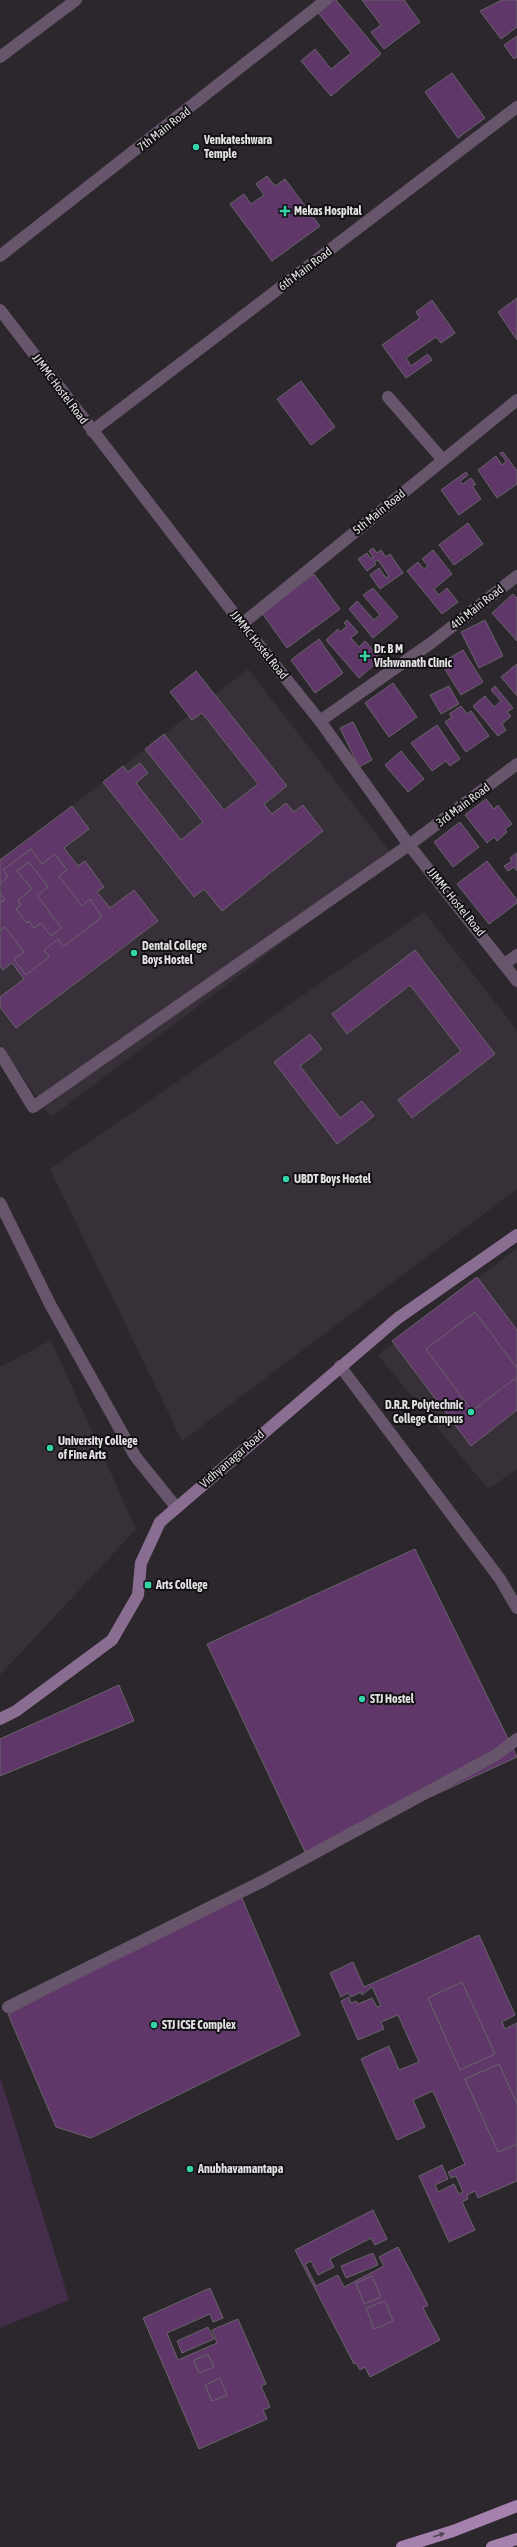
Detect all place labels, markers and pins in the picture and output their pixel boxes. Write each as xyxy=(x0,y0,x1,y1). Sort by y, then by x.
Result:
place label: Venkateshwara Temple xyxy=(203,133,272,161)
marker: Venkateshwara Temple xyxy=(191,142,201,152)
place label: Mekas Hospital xyxy=(294,204,363,218)
marker: Mekas Hospital xyxy=(279,205,291,217)
place label: Dr. B M Vishwanath Clinic xyxy=(373,642,453,670)
marker: Dr. B M Vishwanath Clinic xyxy=(359,650,371,662)
place label: Dental College Boys Hostel xyxy=(142,939,207,967)
marker: Dental College Boys Hostel xyxy=(129,948,139,958)
place label: UBDT Boys Hostel xyxy=(294,1172,372,1186)
marker: UBDT Boys Hostel xyxy=(281,1174,291,1184)
place label: D.R.R. Polytechnic College Campus xyxy=(385,1398,464,1426)
marker: D.R.R. Polytechnic College Campus xyxy=(466,1407,476,1417)
place label: University College of Fine Arts xyxy=(58,1434,138,1462)
marker: University College of Fine Arts xyxy=(45,1443,55,1453)
place label: Arts College xyxy=(155,1578,208,1592)
marker: Arts College xyxy=(143,1580,153,1590)
place label: STJ Hostel xyxy=(370,1692,415,1706)
marker: STJ Hostel xyxy=(357,1694,367,1704)
place label: STJ ICSE Complex xyxy=(162,2018,236,2032)
marker: STJ ICSE Complex xyxy=(149,2020,159,2030)
place label: Anubhavamantapa xyxy=(197,2162,284,2176)
marker: Anubhavamantapa xyxy=(185,2164,195,2174)

